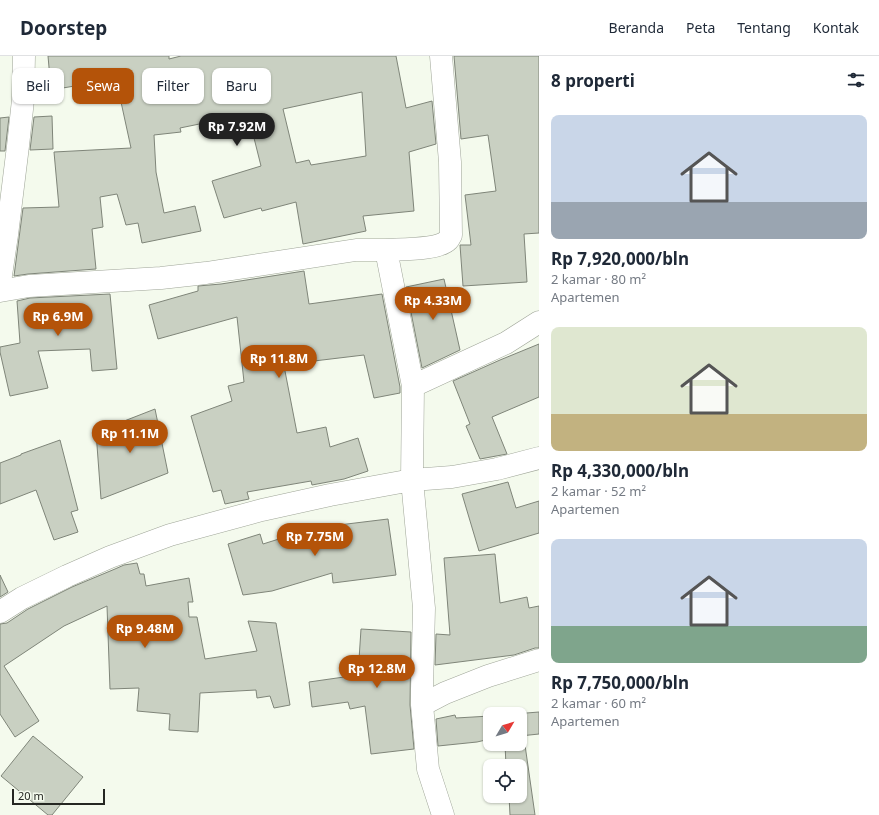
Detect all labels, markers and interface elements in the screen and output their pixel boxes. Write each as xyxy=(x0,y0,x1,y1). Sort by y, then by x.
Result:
text: Doorstep xyxy=(20,15,107,41)
text: Beranda xyxy=(609,18,664,37)
text: Peta xyxy=(686,18,715,37)
text: Tentang xyxy=(737,18,791,37)
text: Kontak xyxy=(813,18,859,37)
chip: Beli xyxy=(12,68,64,104)
chip: Sewa xyxy=(72,68,134,104)
chip: Filter xyxy=(142,68,204,104)
chip: Baru xyxy=(212,68,271,104)
text: 8 properti xyxy=(551,69,635,92)
icon: filters xyxy=(845,69,867,91)
pin: Rp 7.92M xyxy=(196,113,278,147)
text: Rp 7.92M xyxy=(208,117,266,135)
icon: home xyxy=(673,141,745,213)
text: Rp 7,920,000/bln xyxy=(551,247,689,270)
text: 2 kamar · 80 m² xyxy=(551,270,646,288)
pin: Rp 4.33M xyxy=(392,287,474,321)
text: Apartemen xyxy=(551,288,620,306)
text: Rp 4.33M xyxy=(404,291,462,309)
pin: Rp 6.9M xyxy=(21,303,95,337)
text: Rp 6.9M xyxy=(33,307,83,325)
pin: Rp 11.8M xyxy=(238,345,320,379)
text: Rp 11.8M xyxy=(250,349,308,367)
icon: home xyxy=(673,353,745,425)
pin: Rp 11.1M xyxy=(89,420,171,454)
text: Rp 11.1M xyxy=(101,424,159,442)
text: Rp 4,330,000/bln xyxy=(551,459,689,482)
text: 2 kamar · 52 m² xyxy=(551,482,646,500)
text: Apartemen xyxy=(551,500,620,518)
pin: Rp 7.75M xyxy=(274,523,356,557)
text: Rp 7.75M xyxy=(286,527,344,545)
icon: home xyxy=(673,565,745,637)
pin: Rp 9.48M xyxy=(104,615,186,649)
text: Rp 9.48M xyxy=(116,619,174,637)
pin: Rp 12.8M xyxy=(336,655,418,689)
text: Rp 12.8M xyxy=(348,659,406,677)
text: Rp 7,750,000/bln xyxy=(551,671,689,694)
text: 2 kamar · 60 m² xyxy=(551,694,646,712)
north arrow xyxy=(483,707,527,751)
map controls xyxy=(483,707,527,803)
text: Apartemen xyxy=(551,712,620,730)
button: locate xyxy=(483,759,527,803)
scale bar xyxy=(12,787,105,806)
text: 20 m xyxy=(18,788,44,803)

